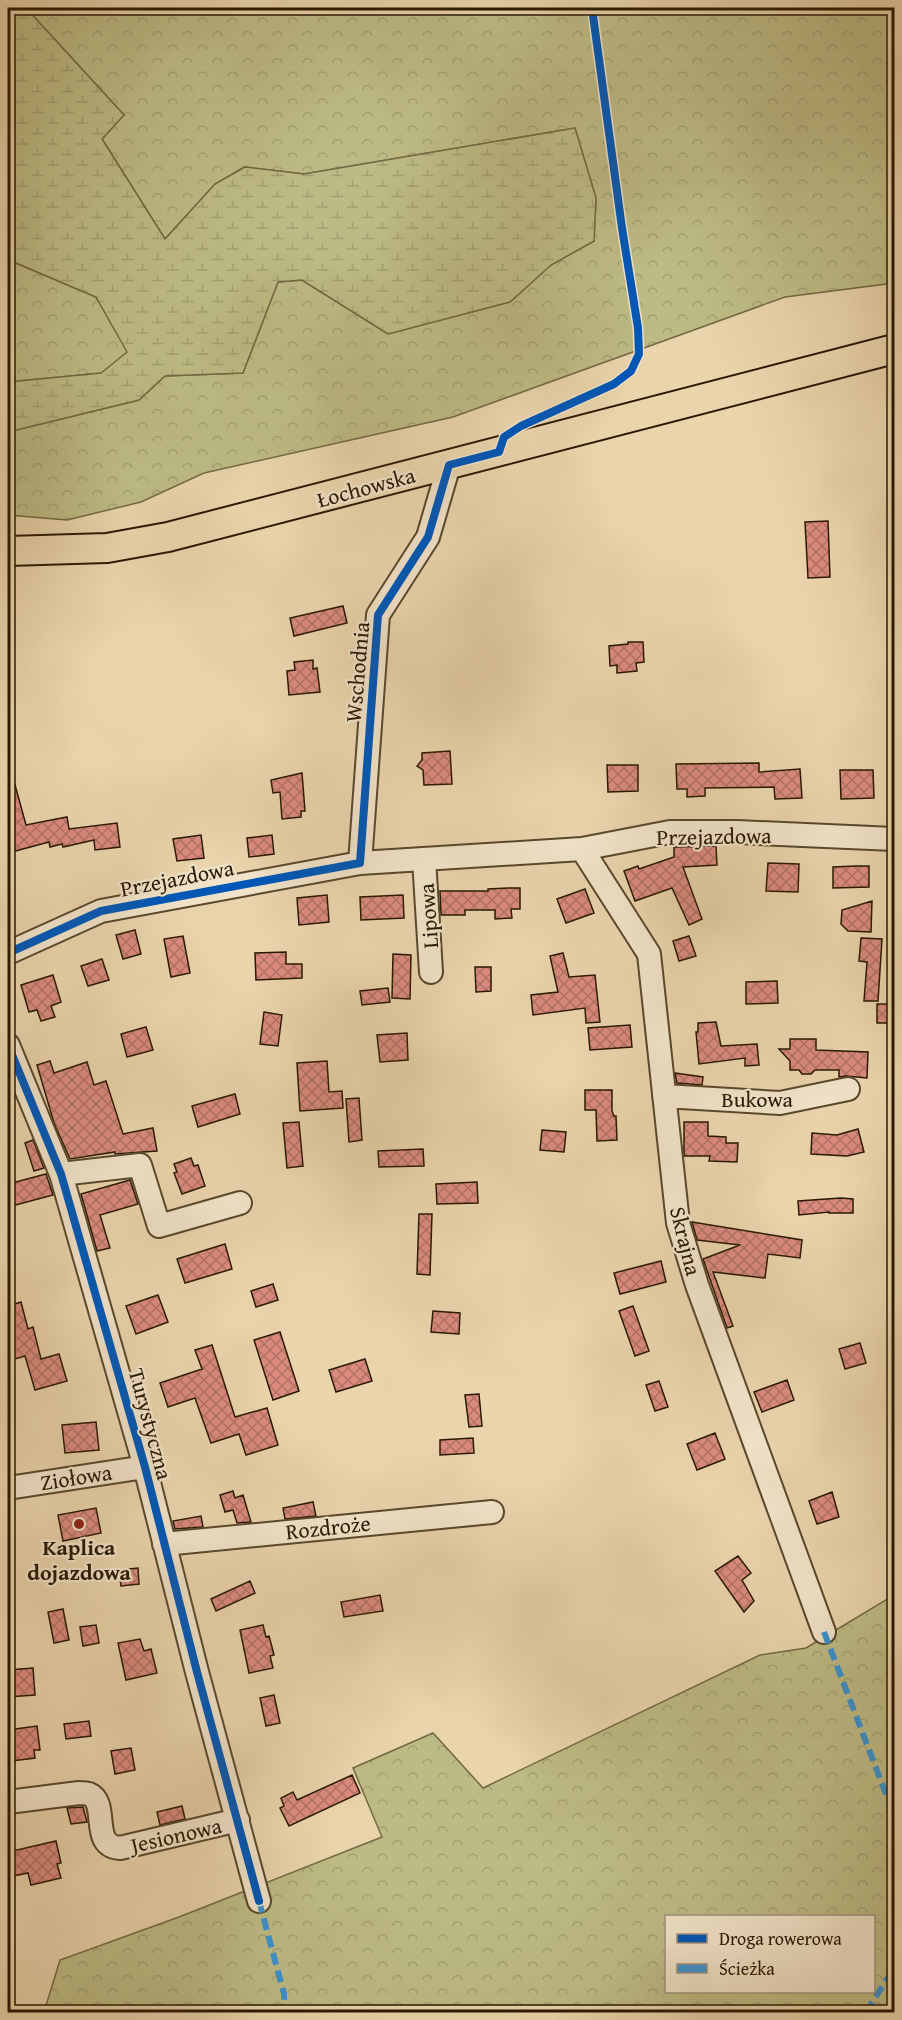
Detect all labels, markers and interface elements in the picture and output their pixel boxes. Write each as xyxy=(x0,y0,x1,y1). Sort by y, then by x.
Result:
street label: Łochowska xyxy=(313,458,419,515)
street label: Wschodnia xyxy=(337,620,377,724)
street label: Przejazdowa xyxy=(656,819,772,853)
street label: Przejazdowa xyxy=(117,851,237,905)
street label: Lipowa xyxy=(410,882,446,950)
street label: Bukowa xyxy=(721,1083,793,1115)
street label: Skrajna xyxy=(662,1203,710,1279)
street label: Turystyczna xyxy=(121,1365,181,1484)
street label: Ziołowa xyxy=(38,1455,115,1498)
street label: Rozdroże xyxy=(284,1507,372,1547)
marker: Kaplica dojazdowa xyxy=(72,1517,86,1531)
place label: Kaplica dojazdowa xyxy=(27,1531,131,1588)
street label: Jesionowa xyxy=(124,1809,225,1862)
legend xyxy=(665,1915,875,1993)
text: Droga rowerowa xyxy=(719,1925,842,1952)
text: Ścieżka xyxy=(719,1955,775,1982)

